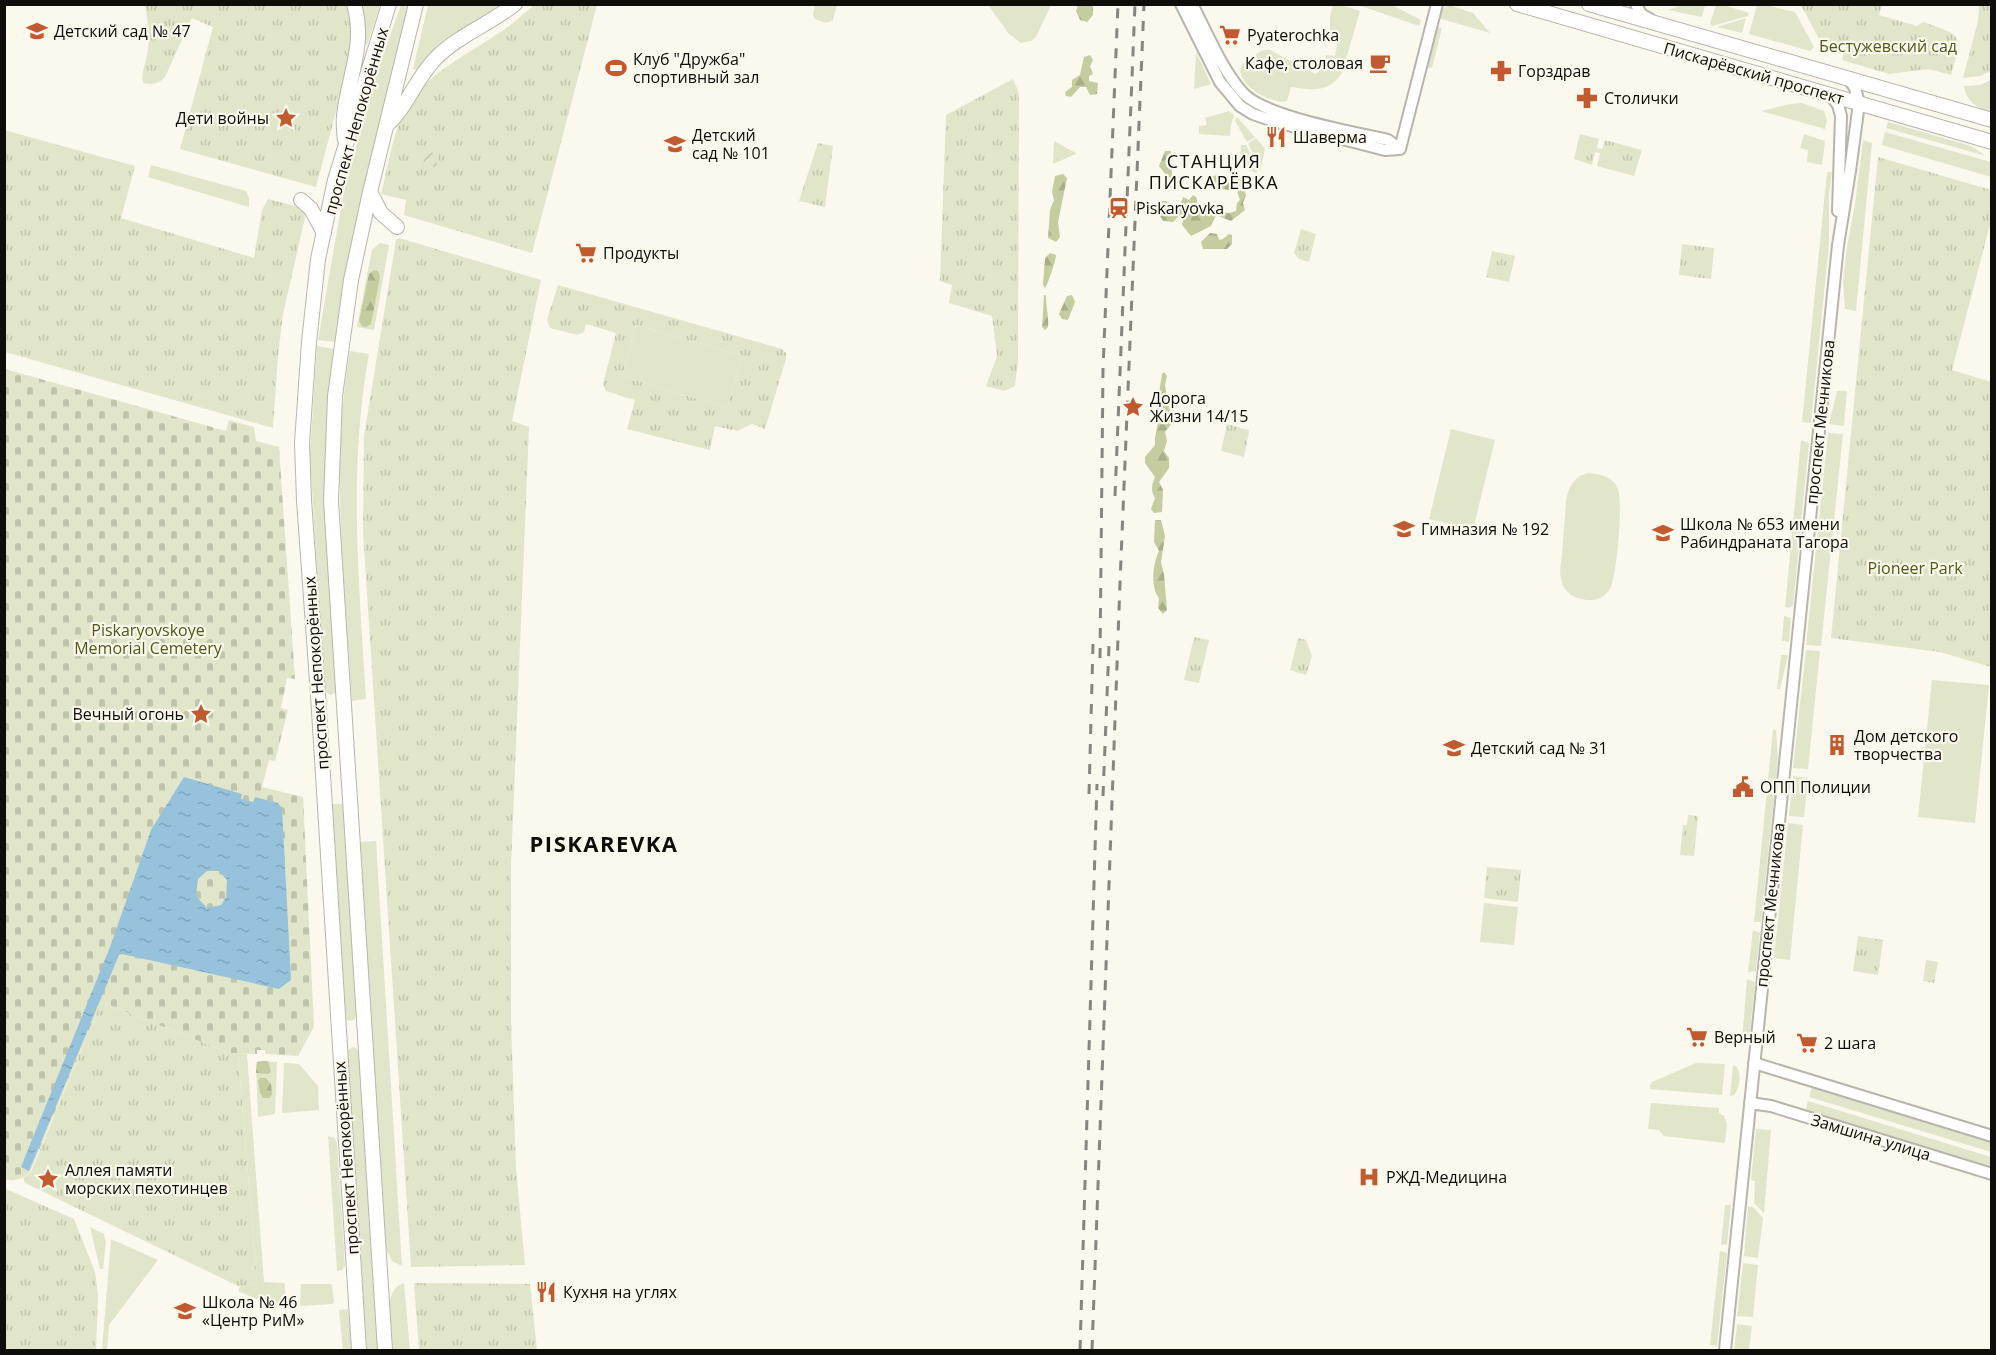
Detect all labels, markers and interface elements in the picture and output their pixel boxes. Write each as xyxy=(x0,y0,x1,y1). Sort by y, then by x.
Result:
school or university icon: Детский сад № 47 xyxy=(25,19,49,43)
place label: Детский сад № 47 xyxy=(54,20,191,42)
supermarket icon: Pyaterochka xyxy=(1218,23,1242,47)
street label: проспект Непокорённых xyxy=(319,24,393,217)
place label: Pyaterochka xyxy=(1247,24,1339,46)
park label: Бестужевский сад xyxy=(1819,35,1957,57)
street label: Пискарёвский проспект xyxy=(1661,37,1847,109)
place label: Клуб "Дружба" спортивный зал xyxy=(633,48,759,88)
cafe icon: Кафе, столовая xyxy=(1368,51,1392,75)
place label: Кафе, столовая xyxy=(1245,52,1363,74)
sports icon: Клуб "Дружба" спортивный зал xyxy=(604,56,628,80)
pharmacy icon: Горздрав xyxy=(1489,59,1513,83)
place label: Горздрав xyxy=(1518,60,1591,82)
pharmacy icon: Столички xyxy=(1575,86,1599,110)
place label: Столички xyxy=(1604,87,1679,109)
place icon: Дети войны xyxy=(274,106,298,130)
place label: Дети войны xyxy=(176,107,269,129)
place label: Детский сад № 101 xyxy=(692,124,770,164)
restaurant icon: Шаверма xyxy=(1264,125,1288,149)
place label: Шаверма xyxy=(1293,126,1367,148)
school or university icon: Детский сад № 101 xyxy=(663,132,687,156)
district label: СТАНЦИЯ ПИСКАРЁВКА xyxy=(1149,149,1279,194)
station icon: Piskaryovka xyxy=(1107,196,1131,220)
place label: Piskaryovka xyxy=(1136,197,1224,219)
supermarket icon: Продукты xyxy=(574,241,598,265)
place label: Продукты xyxy=(603,242,679,264)
street label: проспект Мечникова xyxy=(1800,339,1840,505)
place label: Дорога Жизни 14/15 xyxy=(1150,387,1248,427)
place icon: Дорога Жизни 14/15 xyxy=(1121,395,1145,419)
place label: Школа № 653 имени Рабиндраната Тагора xyxy=(1680,513,1849,553)
school or university icon: Гимназия № 192 xyxy=(1392,517,1416,541)
place label: Гимназия № 192 xyxy=(1421,518,1549,540)
school or university icon: Школа № 653 имени Рабиндраната Тагора xyxy=(1651,521,1675,545)
park label: Pioneer Park xyxy=(1867,557,1963,579)
street label: проспект Непокорённых xyxy=(298,575,334,770)
park label: Piskaryovskoye Memorial Cemetery xyxy=(74,619,223,659)
place icon: Вечный огонь xyxy=(189,702,213,726)
place label: Вечный огонь xyxy=(73,703,184,725)
place label: Дом детского творчества xyxy=(1854,725,1958,765)
building icon: Дом детского творчества xyxy=(1825,733,1849,757)
school or university icon: Детский сад № 31 xyxy=(1442,736,1466,760)
place label: Детский сад № 31 xyxy=(1471,737,1608,759)
public building icon: ОПП Полиции xyxy=(1731,775,1755,799)
place label: ОПП Полиции xyxy=(1760,776,1871,798)
street label: проспект Мечникова xyxy=(1750,822,1790,988)
district label: PISKAREVKA xyxy=(530,828,678,858)
supermarket icon: Верный xyxy=(1685,1025,1709,1049)
place label: Верный xyxy=(1714,1026,1776,1048)
supermarket icon: 2 шага xyxy=(1795,1031,1819,1055)
place label: 2 шага xyxy=(1824,1032,1876,1054)
street label: проспект Непокорённых xyxy=(328,1060,364,1255)
street label: Замшина улица xyxy=(1809,1108,1933,1166)
place label: Аллея памяти морских пехотинцев xyxy=(65,1159,228,1199)
hospital icon: РЖД-Медицина xyxy=(1357,1165,1381,1189)
place label: РЖД-Медицина xyxy=(1386,1166,1507,1188)
place icon: Аллея памяти морских пехотинцев xyxy=(36,1167,60,1191)
restaurant icon: Кухня на углях xyxy=(534,1280,558,1304)
place label: Кухня на углях xyxy=(563,1281,677,1303)
place label: Школа № 46 «Центр РиМ» xyxy=(202,1291,305,1331)
school or university icon: Школа № 46 «Центр РиМ» xyxy=(173,1299,197,1323)

